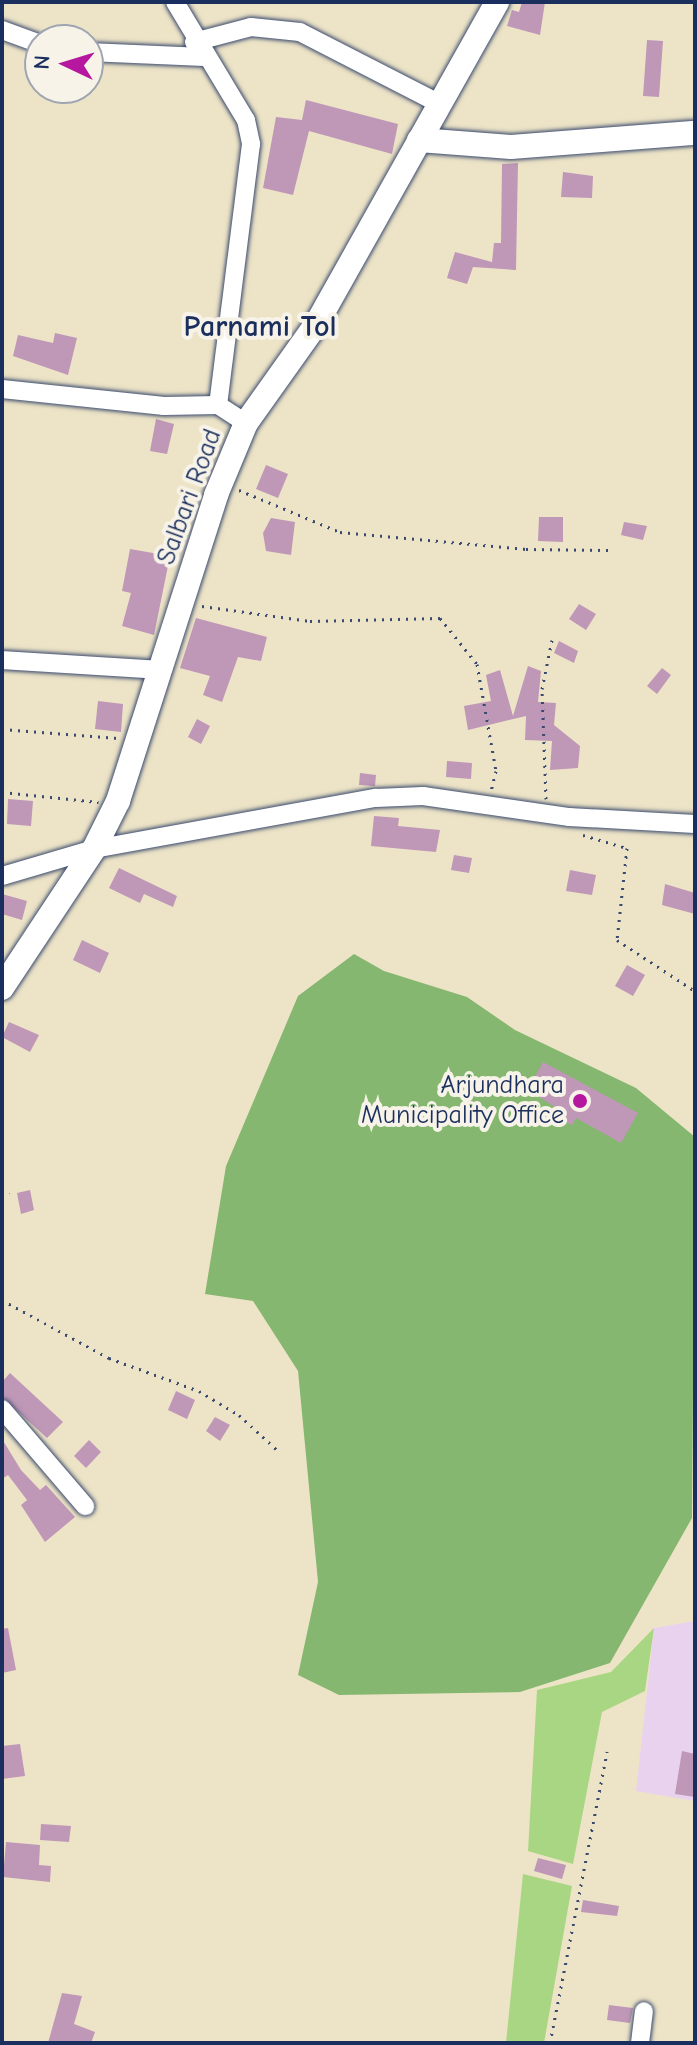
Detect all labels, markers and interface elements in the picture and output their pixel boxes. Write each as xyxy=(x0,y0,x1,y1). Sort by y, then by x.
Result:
north arrow xyxy=(24,24,104,104)
text: N xyxy=(29,54,56,71)
district label: Parnami Tol xyxy=(183,309,337,345)
street label: Salbari Road xyxy=(151,425,229,569)
place label: Arjundhara Municipality Office xyxy=(361,1070,564,1132)
marker: Arjundhara Municipality Office xyxy=(571,1092,589,1110)

